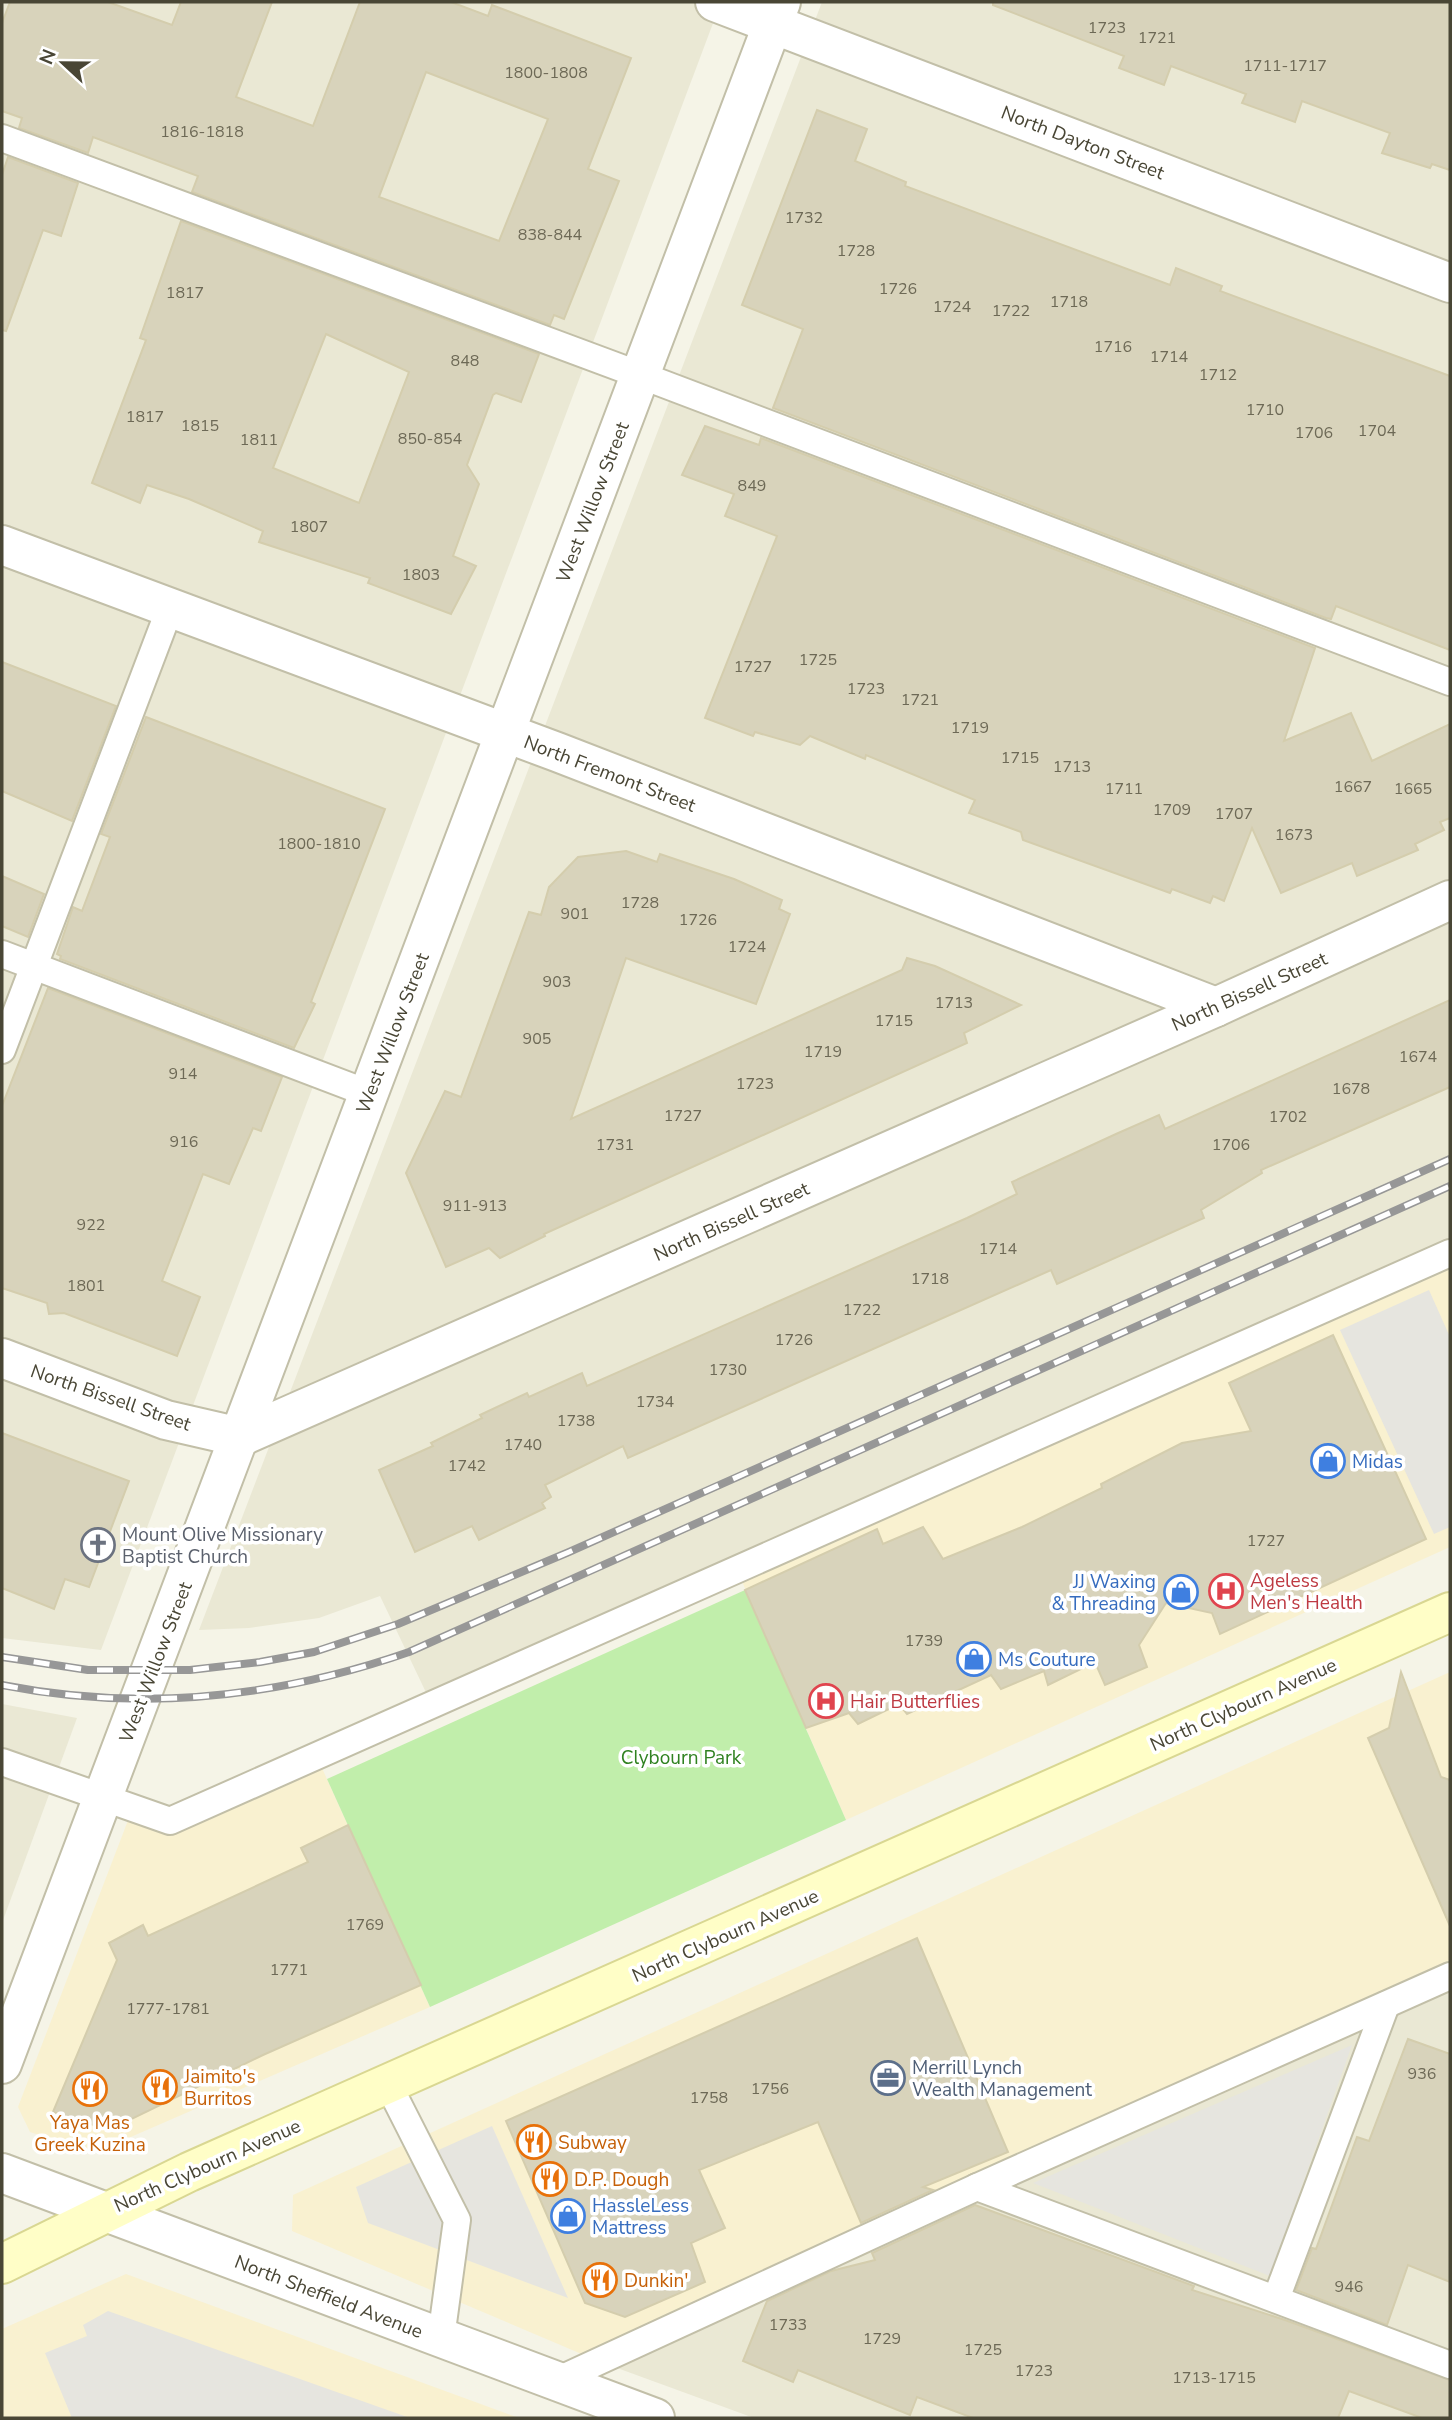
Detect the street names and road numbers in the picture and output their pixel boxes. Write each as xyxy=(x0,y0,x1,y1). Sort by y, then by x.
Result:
street label: North Dayton Street xyxy=(997,100,1168,186)
street label: West Willow Street xyxy=(550,418,636,586)
street label: North Fremont Street xyxy=(520,729,700,819)
street label: North Bissell Street xyxy=(1167,946,1332,1038)
street label: West Willow Street xyxy=(350,949,436,1117)
street label: North Bissell Street xyxy=(649,1176,814,1268)
street label: North Bissell Street xyxy=(27,1358,195,1438)
street label: West Willow Street xyxy=(113,1578,199,1746)
street label: North Clybourn Avenue xyxy=(1146,1652,1341,1758)
street label: North Clybourn Avenue xyxy=(628,1883,823,1989)
street label: North Clybourn Avenue xyxy=(110,2113,305,2219)
street label: North Sheffield Avenue xyxy=(231,2249,427,2345)

